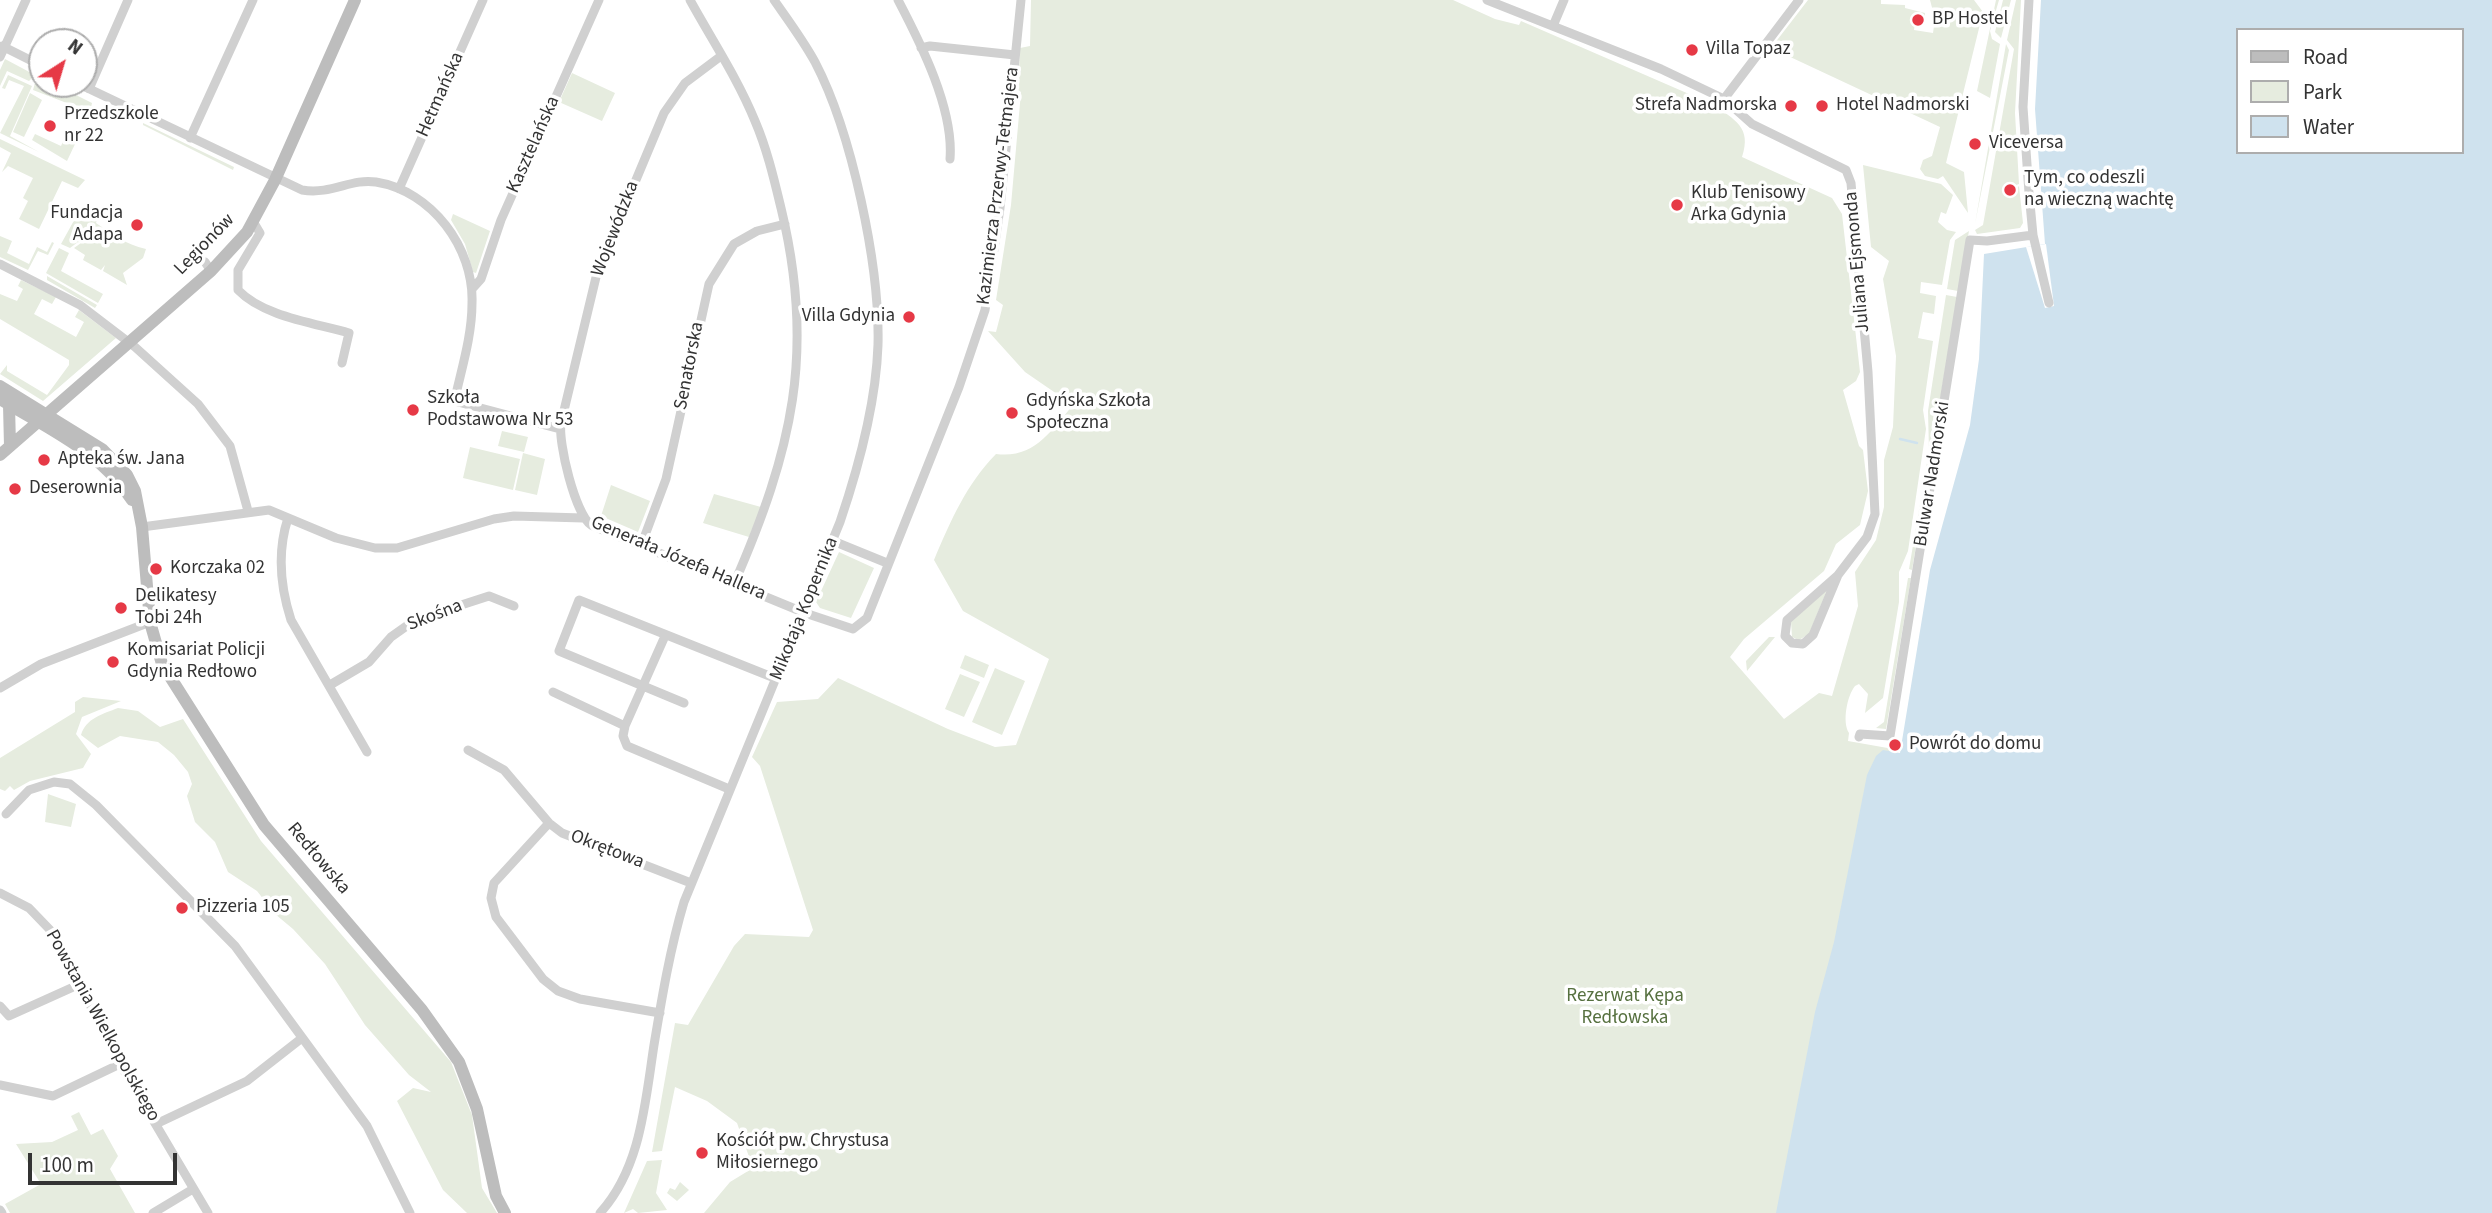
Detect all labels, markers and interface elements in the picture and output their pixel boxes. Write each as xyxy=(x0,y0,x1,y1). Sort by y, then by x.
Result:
place label: BP Hostel xyxy=(1932,9,2008,31)
marker: BP Hostel xyxy=(1910,12,1926,28)
north arrow xyxy=(28,28,98,98)
legend xyxy=(2236,28,2464,154)
text: N xyxy=(62,33,88,62)
place label: Villa Topaz xyxy=(1706,39,1791,61)
marker: Villa Topaz xyxy=(1684,42,1700,58)
text: Road xyxy=(2303,42,2348,72)
street label: Hetmańska xyxy=(412,49,470,141)
street label: Kazimierza Przerwy-Tetmajera xyxy=(973,66,1025,306)
text: Park xyxy=(2303,77,2342,107)
street label: Kasztelańska xyxy=(502,93,566,197)
place label: Strefa Nadmorska xyxy=(1635,95,1777,117)
place label: Hotel Nadmorski xyxy=(1836,95,1970,117)
marker: Strefa Nadmorska xyxy=(1783,98,1799,114)
marker: Hotel Nadmorski xyxy=(1814,98,1830,114)
place label: Przedszkole nr 22 xyxy=(64,104,159,148)
text: Water xyxy=(2303,112,2354,142)
marker: Przedszkole nr 22 xyxy=(42,118,58,134)
place label: Viceversa xyxy=(1989,133,2064,155)
marker: Viceversa xyxy=(1967,136,1983,152)
place label: Tym, co odeszli na wieczną wachtę xyxy=(2024,168,2174,212)
street label: Wojewódzka xyxy=(587,178,645,280)
marker: Tym, co odeszli na wieczną wachtę xyxy=(2002,182,2018,198)
place label: Klub Tenisowy Arka Gdynia xyxy=(1691,183,1806,227)
street label: Juliana Ejsmonda xyxy=(1840,191,1876,333)
marker: Klub Tenisowy Arka Gdynia xyxy=(1669,197,1685,213)
place label: Fundacja Adapa xyxy=(50,203,123,247)
street label: Legionów xyxy=(170,209,240,281)
marker: Fundacja Adapa xyxy=(129,217,145,233)
place label: Villa Gdynia xyxy=(802,306,895,328)
marker: Villa Gdynia xyxy=(901,309,917,325)
street label: Senatorska xyxy=(670,320,710,412)
place label: Szkoła Podstawowa Nr 53 xyxy=(427,388,574,432)
place label: Gdyńska Szkoła Społeczna xyxy=(1026,391,1151,435)
street label: Bulwar Nadmorski xyxy=(1910,400,1956,548)
marker: Szkoła Podstawowa Nr 53 xyxy=(405,402,421,418)
marker: Gdyńska Szkoła Społeczna xyxy=(1004,405,1020,421)
place label: Apteka św. Jana xyxy=(58,449,185,471)
marker: Apteka św. Jana xyxy=(36,452,52,468)
place label: Deserownia xyxy=(29,478,122,500)
marker: Deserownia xyxy=(7,481,23,497)
street label: Generała Józefa Hallera xyxy=(587,512,769,606)
street label: Mikołaja Kopernika xyxy=(766,534,844,684)
place label: Korczaka 02 xyxy=(170,558,265,580)
marker: Korczaka 02 xyxy=(148,561,164,577)
place label: Delikatesy Tobi 24h xyxy=(135,586,217,630)
street label: Skośna xyxy=(404,595,466,637)
marker: Delikatesy Tobi 24h xyxy=(113,600,129,616)
place label: Komisariat Policji Gdynia Redłowo xyxy=(127,640,265,684)
marker: Komisariat Policji Gdynia Redłowo xyxy=(105,654,121,670)
place label: Powrót do domu xyxy=(1909,734,2041,756)
marker: Powrót do domu xyxy=(1887,737,1903,753)
street label: Redłowska xyxy=(281,818,355,900)
street label: Okrętowa xyxy=(567,826,647,874)
place label: Pizzeria 105 xyxy=(196,897,290,919)
marker: Pizzeria 105 xyxy=(174,900,190,916)
street label: Powstania Wielkopolskiego xyxy=(40,926,164,1126)
park label: Rezerwat Kępa Redłowska xyxy=(1566,986,1684,1030)
place label: Kościół pw. Chrystusa Miłosiernego xyxy=(716,1131,889,1175)
scale bar xyxy=(32,1140,180,1184)
marker: Kościół pw. Chrystusa Miłosiernego xyxy=(694,1145,710,1161)
text: 100 m xyxy=(41,1150,94,1180)

